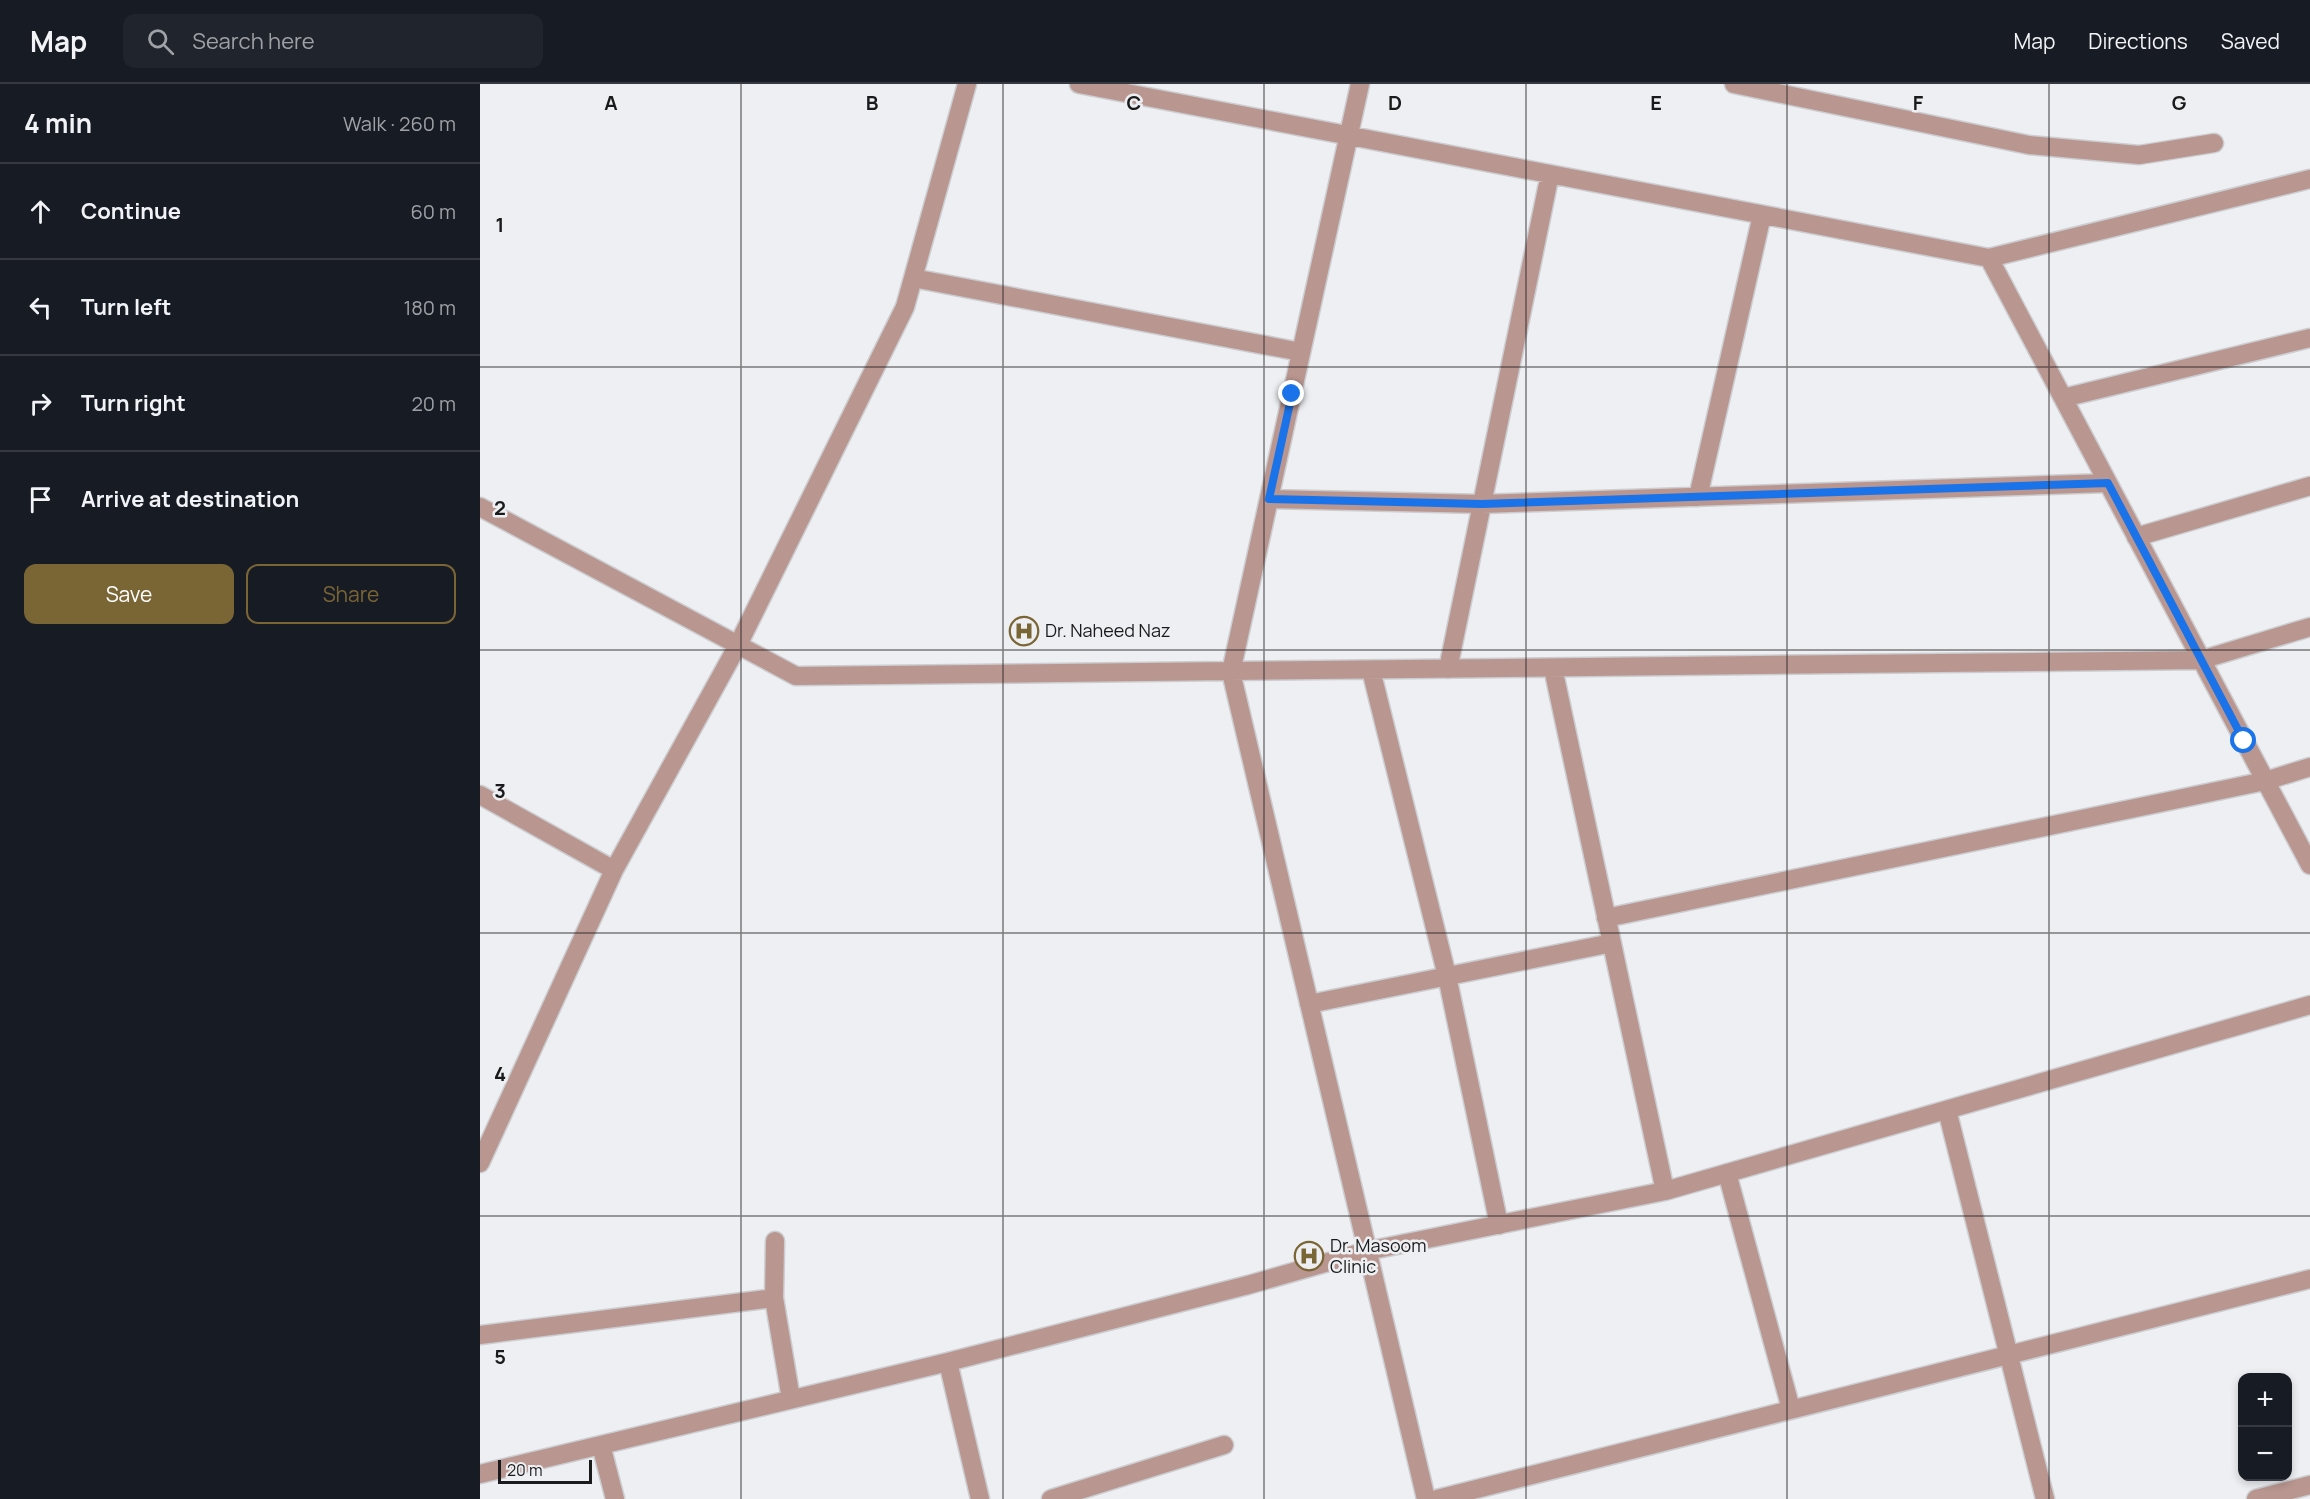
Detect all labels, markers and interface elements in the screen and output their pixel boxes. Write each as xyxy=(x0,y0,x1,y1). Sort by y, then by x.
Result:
search box xyxy=(123,14,543,68)
text: Map xyxy=(30,22,87,60)
icon: search xyxy=(144,25,177,58)
text: Search here xyxy=(192,26,315,56)
text: Map xyxy=(2014,27,2055,55)
text: Directions xyxy=(2088,27,2188,55)
text: Saved xyxy=(2221,27,2280,55)
text: A xyxy=(604,89,618,116)
text: B xyxy=(866,89,879,116)
text: C xyxy=(1127,89,1141,116)
text: D xyxy=(1388,89,1402,116)
text: E xyxy=(1650,89,1662,116)
text: F xyxy=(1913,89,1924,116)
text: G xyxy=(2172,89,2187,116)
text: 4 min xyxy=(24,105,92,141)
text: Walk · 260 m xyxy=(343,110,456,137)
icon: ahead xyxy=(24,195,57,228)
text: Continue xyxy=(81,196,181,226)
text: 60 m xyxy=(410,198,456,225)
text: 1 xyxy=(496,211,504,238)
icon: left xyxy=(24,291,57,324)
text: Turn left xyxy=(81,292,171,322)
text: 180 m xyxy=(403,294,456,321)
route end xyxy=(1278,380,1304,406)
icon: right xyxy=(24,387,57,420)
text: Turn right xyxy=(81,388,186,418)
text: 20 m xyxy=(411,390,456,417)
icon: arrive xyxy=(24,483,57,516)
text: Arrive at destination xyxy=(81,484,299,514)
text: 2 xyxy=(494,494,506,521)
button: Save xyxy=(24,564,234,624)
button: Share xyxy=(246,564,456,624)
hospital icon: Dr. Naheed Naz xyxy=(1008,615,1040,647)
place label: Dr. Naheed Naz xyxy=(1045,618,1170,642)
route start xyxy=(2230,727,2256,753)
text: 3 xyxy=(494,777,506,804)
text: 4 xyxy=(494,1060,506,1087)
place label: Dr. Masoom Clinic xyxy=(1330,1233,1426,1278)
hospital icon: Dr. Masoom Clinic xyxy=(1293,1240,1325,1272)
text: 5 xyxy=(494,1343,506,1370)
map controls xyxy=(2238,1373,2292,1481)
button: + xyxy=(2238,1373,2292,1427)
button: − xyxy=(2238,1427,2292,1481)
scale bar xyxy=(498,1457,592,1484)
text: 20 m xyxy=(507,1459,543,1481)

